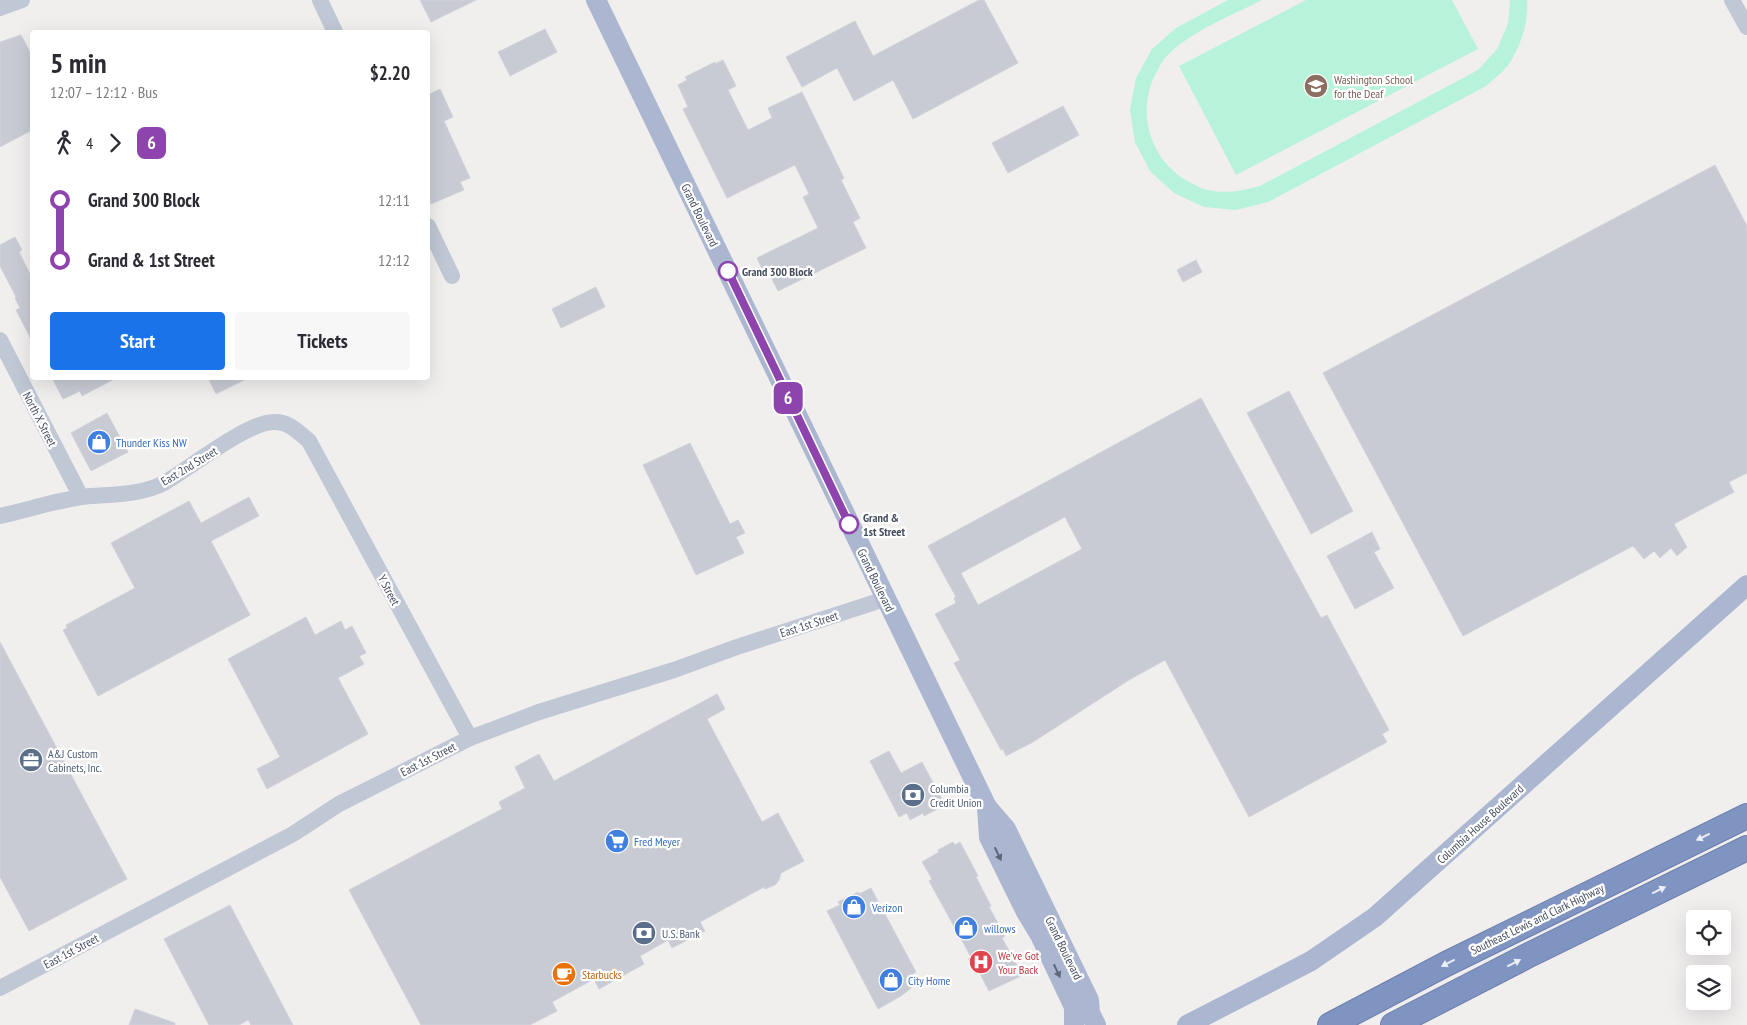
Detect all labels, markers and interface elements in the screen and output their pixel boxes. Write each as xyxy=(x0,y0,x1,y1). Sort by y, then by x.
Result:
text: 5 min xyxy=(50,44,107,81)
text: $2.20 xyxy=(370,61,410,85)
place label: Washington School for the Deaf xyxy=(1334,72,1413,101)
school or university icon: Washington School for the Deaf xyxy=(1303,73,1329,99)
text: 12:07 – 12:12 · Bus xyxy=(50,82,158,102)
icon: walk xyxy=(50,129,78,157)
icon: forward xyxy=(101,129,129,157)
text: 6 xyxy=(147,131,156,154)
text: 4 xyxy=(86,133,93,153)
street label: Grand Boulevard xyxy=(678,181,722,249)
text: Grand 300 Block xyxy=(88,188,200,212)
text: 12:11 xyxy=(378,190,410,210)
text: Grand & 1st Street xyxy=(88,248,215,272)
text: 12:12 xyxy=(378,250,410,270)
marker: Grand 300 Block xyxy=(718,261,738,281)
place label: Grand 300 Block xyxy=(742,264,813,279)
button: Start xyxy=(50,312,225,370)
button: Tickets xyxy=(235,312,410,370)
line badge: 6 xyxy=(772,382,804,414)
text: 6 xyxy=(784,386,792,409)
street label: North X Street xyxy=(20,389,60,449)
shop icon: Thunder Kiss NW xyxy=(86,429,112,455)
place label: Thunder Kiss NW xyxy=(116,435,187,450)
street label: East 2nd Street xyxy=(158,443,220,489)
place label: Grand & 1st Street xyxy=(863,510,905,539)
marker: Grand & 1st Street xyxy=(839,514,859,534)
street label: Grand Boulevard xyxy=(854,546,898,614)
street label: Y Street xyxy=(375,572,404,609)
street label: East 1st Street xyxy=(778,607,841,640)
street label: East 1st Street xyxy=(398,738,459,779)
place label: A&J Custom Cabinets, Inc. xyxy=(48,746,102,775)
office icon: A&J Custom Cabinets, Inc. xyxy=(18,747,44,773)
place label: Columbia Credit Union xyxy=(930,781,982,810)
street label: Columbia House Boulevard xyxy=(1434,781,1526,867)
bank icon: Columbia Credit Union xyxy=(900,782,926,808)
supermarket icon: Fred Meyer xyxy=(604,828,630,854)
one-way arrow xyxy=(1696,833,1710,841)
place label: Fred Meyer xyxy=(634,834,681,849)
one-way arrow xyxy=(994,847,1002,861)
street label: Southeast Lewis and Clark Highway xyxy=(1468,880,1606,958)
one-way arrow xyxy=(1652,886,1667,894)
shop icon: Verizon xyxy=(841,894,867,920)
place label: Verizon xyxy=(871,900,902,915)
map controls xyxy=(1686,910,1731,1010)
button: locate xyxy=(1686,910,1731,955)
street label: Grand Boulevard xyxy=(1042,914,1086,982)
shop icon: willows xyxy=(953,915,979,941)
bank icon: U.S. Bank xyxy=(631,920,657,946)
place label: willows xyxy=(984,921,1016,936)
place label: U.S. Bank xyxy=(662,926,700,941)
street label: East 1st Street xyxy=(41,930,102,972)
place label: We've Got Your Back xyxy=(998,948,1040,977)
hospital icon: We've Got Your Back xyxy=(968,949,994,975)
one-way arrow xyxy=(1440,959,1455,967)
one-way arrow xyxy=(1507,959,1521,967)
cafe icon: Starbucks xyxy=(551,961,577,987)
one-way arrow xyxy=(1053,964,1061,978)
button: layers xyxy=(1686,965,1731,1010)
place label: Starbucks xyxy=(582,967,622,982)
shop icon: City Home xyxy=(878,967,904,993)
place label: City Home xyxy=(908,973,950,988)

